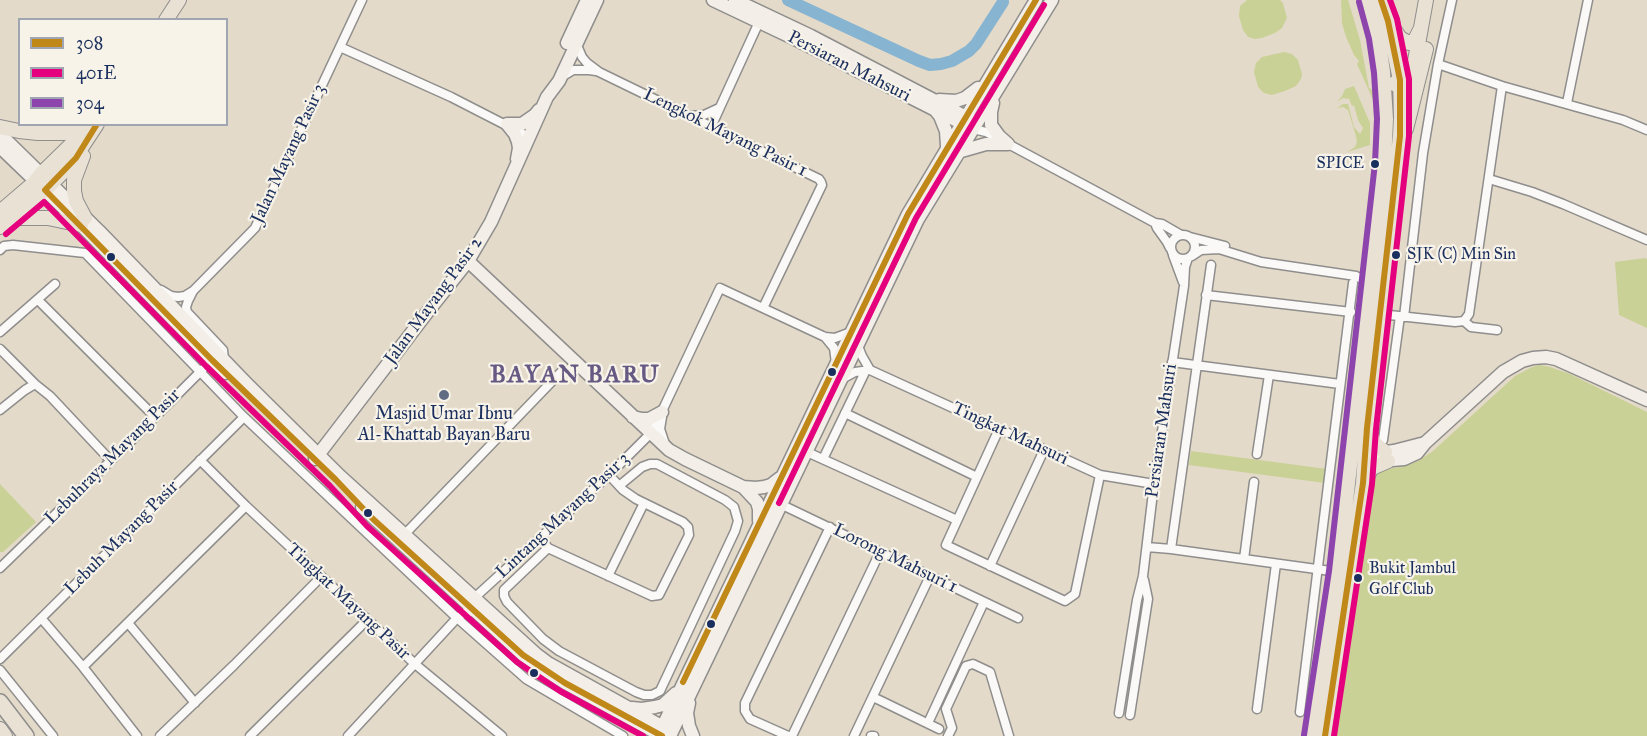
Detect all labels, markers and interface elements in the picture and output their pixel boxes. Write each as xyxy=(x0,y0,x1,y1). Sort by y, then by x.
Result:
legend xyxy=(18,18,228,126)
street label: Persiaran Mahsuri xyxy=(784,27,914,107)
text: 308 xyxy=(76,32,103,54)
text: 401E xyxy=(76,62,116,84)
street label: Jalan Mayang Pasir 3 xyxy=(247,81,331,227)
street label: Lengkok Mayang Pasir 1 xyxy=(640,84,810,182)
text: 304 xyxy=(76,92,104,114)
place label: SPICE xyxy=(1317,154,1364,174)
marker: SPICE xyxy=(1369,158,1381,170)
street label: Jalan Mayang Pasir 2 xyxy=(380,233,488,369)
place label: SJK (C) Min Sin xyxy=(1407,245,1516,265)
marker: SJK (C) Min Sin xyxy=(1390,249,1402,261)
unlabelled marker xyxy=(105,251,117,263)
district label: BAYAN BARU xyxy=(490,362,660,390)
street label: Persiaran Mahsuri xyxy=(1142,363,1182,499)
unlabelled marker xyxy=(826,366,838,378)
street label: Lebuhraya Mayang Pasir xyxy=(41,385,185,529)
marker: Masjid Umar Ibnu Al-Khattab Bayan Baru xyxy=(437,388,451,402)
street label: Tingkat Mahsuri xyxy=(949,398,1071,470)
place label: Masjid Umar Ibnu Al-Khattab Bayan Baru xyxy=(358,404,530,446)
street label: Lintang Mayang Pasir 3 xyxy=(492,449,634,583)
street label: Lebuh Mayang Pasir xyxy=(60,476,184,600)
unlabelled marker xyxy=(362,507,374,519)
street label: Lorong Mahsuri 1 xyxy=(829,520,961,598)
street label: Tingkat Mayang Pasir xyxy=(282,539,414,665)
place label: Bukit Jambul Golf Club xyxy=(1369,559,1456,597)
marker: Bukit Jambul Golf Club xyxy=(1352,572,1364,584)
unlabelled marker xyxy=(705,618,717,630)
unlabelled marker xyxy=(528,667,540,679)

